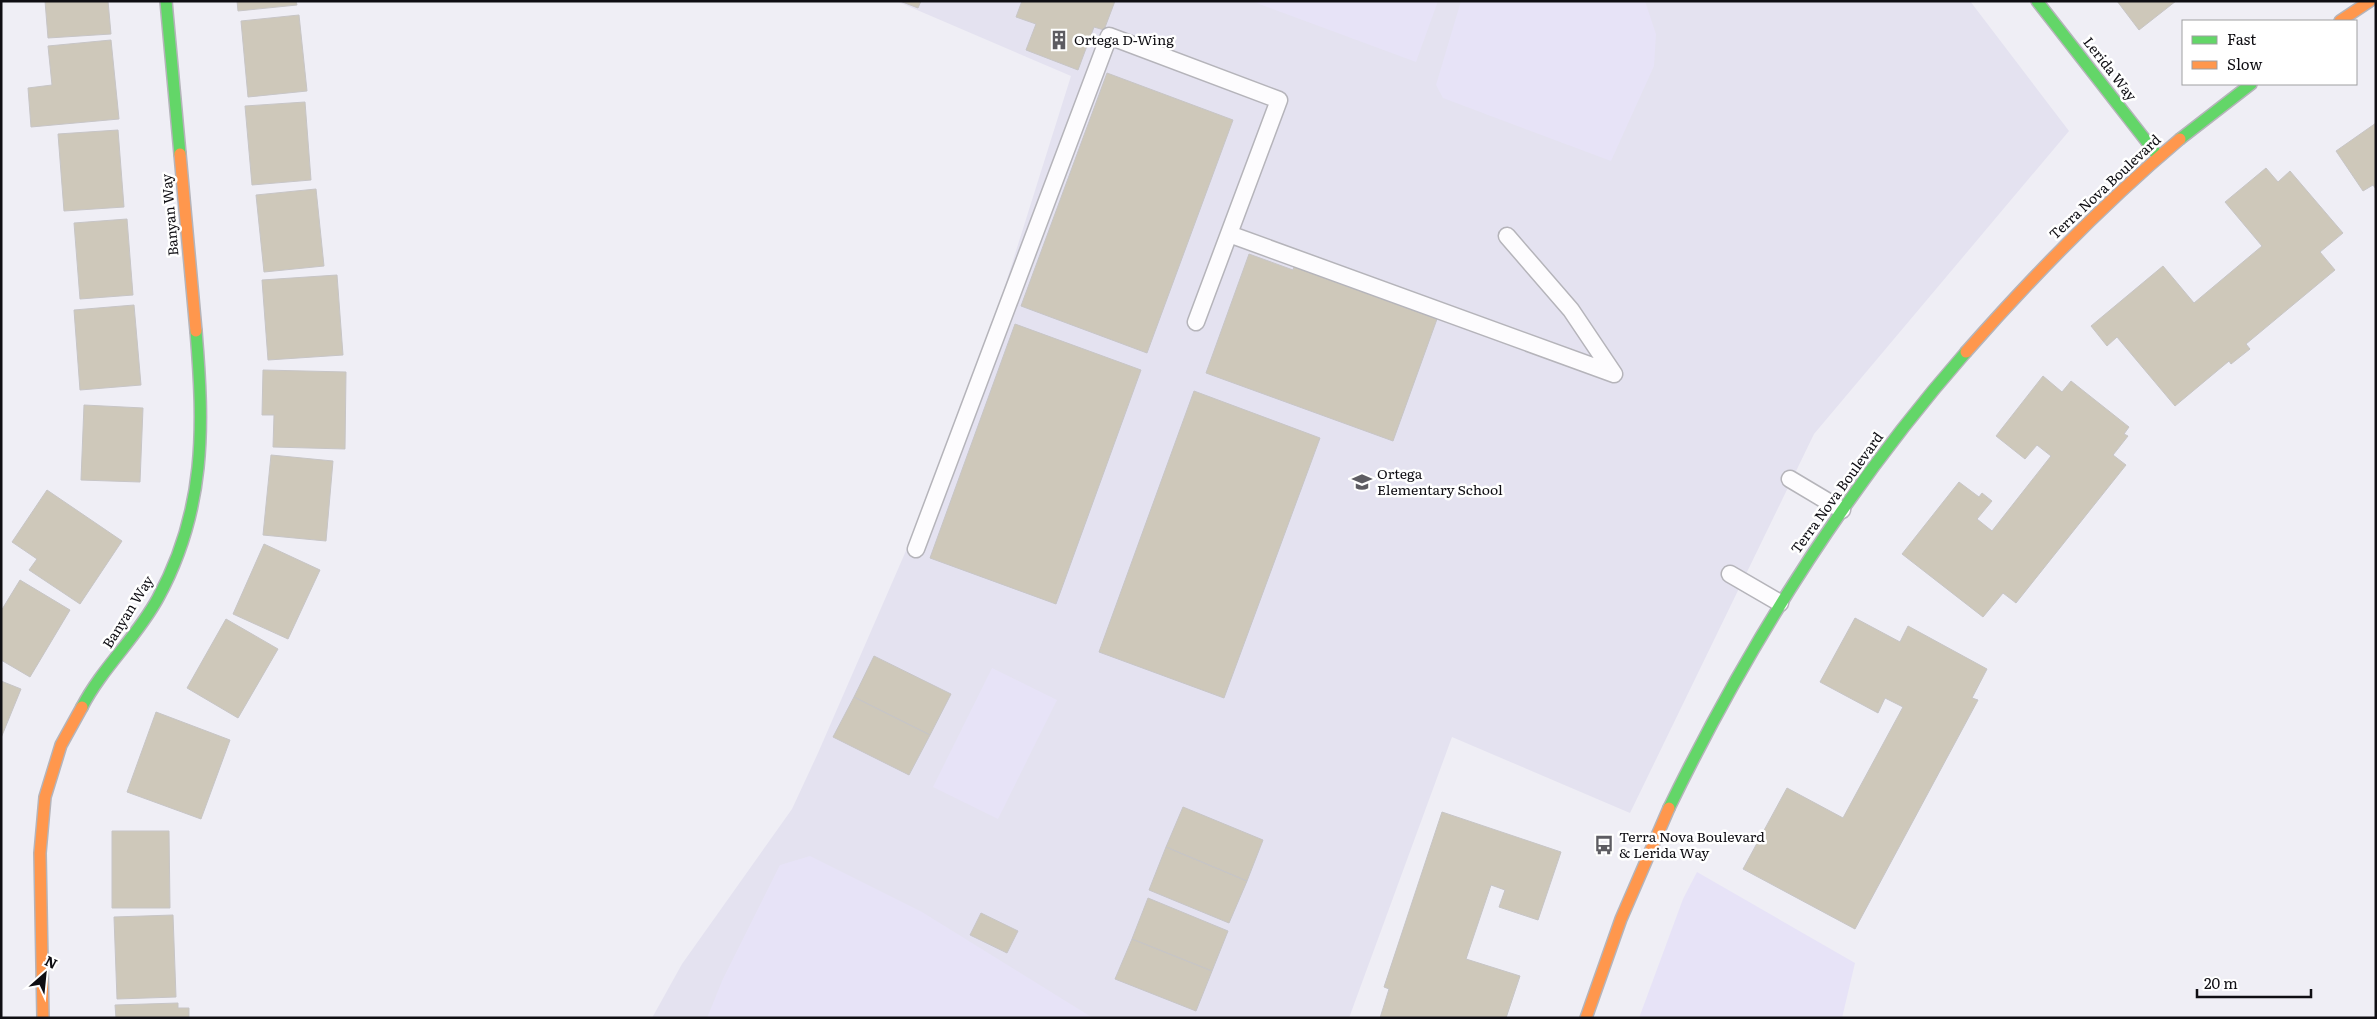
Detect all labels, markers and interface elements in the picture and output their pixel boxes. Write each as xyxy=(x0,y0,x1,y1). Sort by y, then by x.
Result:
legend xyxy=(2182,20,2357,85)
text: Fast xyxy=(2227,27,2256,50)
building icon: Ortega D-Wing xyxy=(1048,29,1070,51)
place label: Ortega D-Wing xyxy=(1074,29,1174,49)
street label: Lerida Way xyxy=(2079,32,2143,105)
text: Slow xyxy=(2227,52,2262,75)
street label: Terra Nova Boulevard xyxy=(2044,129,2165,243)
street label: Banyan Way xyxy=(155,172,183,257)
street label: Terra Nova Boulevard xyxy=(1785,427,1887,557)
place label: Ortega Elementary School xyxy=(1377,463,1503,499)
school or university icon: Ortega Elementary School xyxy=(1351,471,1373,493)
street label: Banyan Way xyxy=(97,570,158,652)
place label: Terra Nova Boulevard & Lerida Way xyxy=(1619,826,1765,862)
bus stop icon: Terra Nova Boulevard & Lerida Way xyxy=(1593,834,1615,856)
north arrow xyxy=(20,949,70,999)
text: N xyxy=(42,950,61,973)
scale bar xyxy=(2197,966,2311,998)
text: 20 m xyxy=(2204,971,2238,994)

